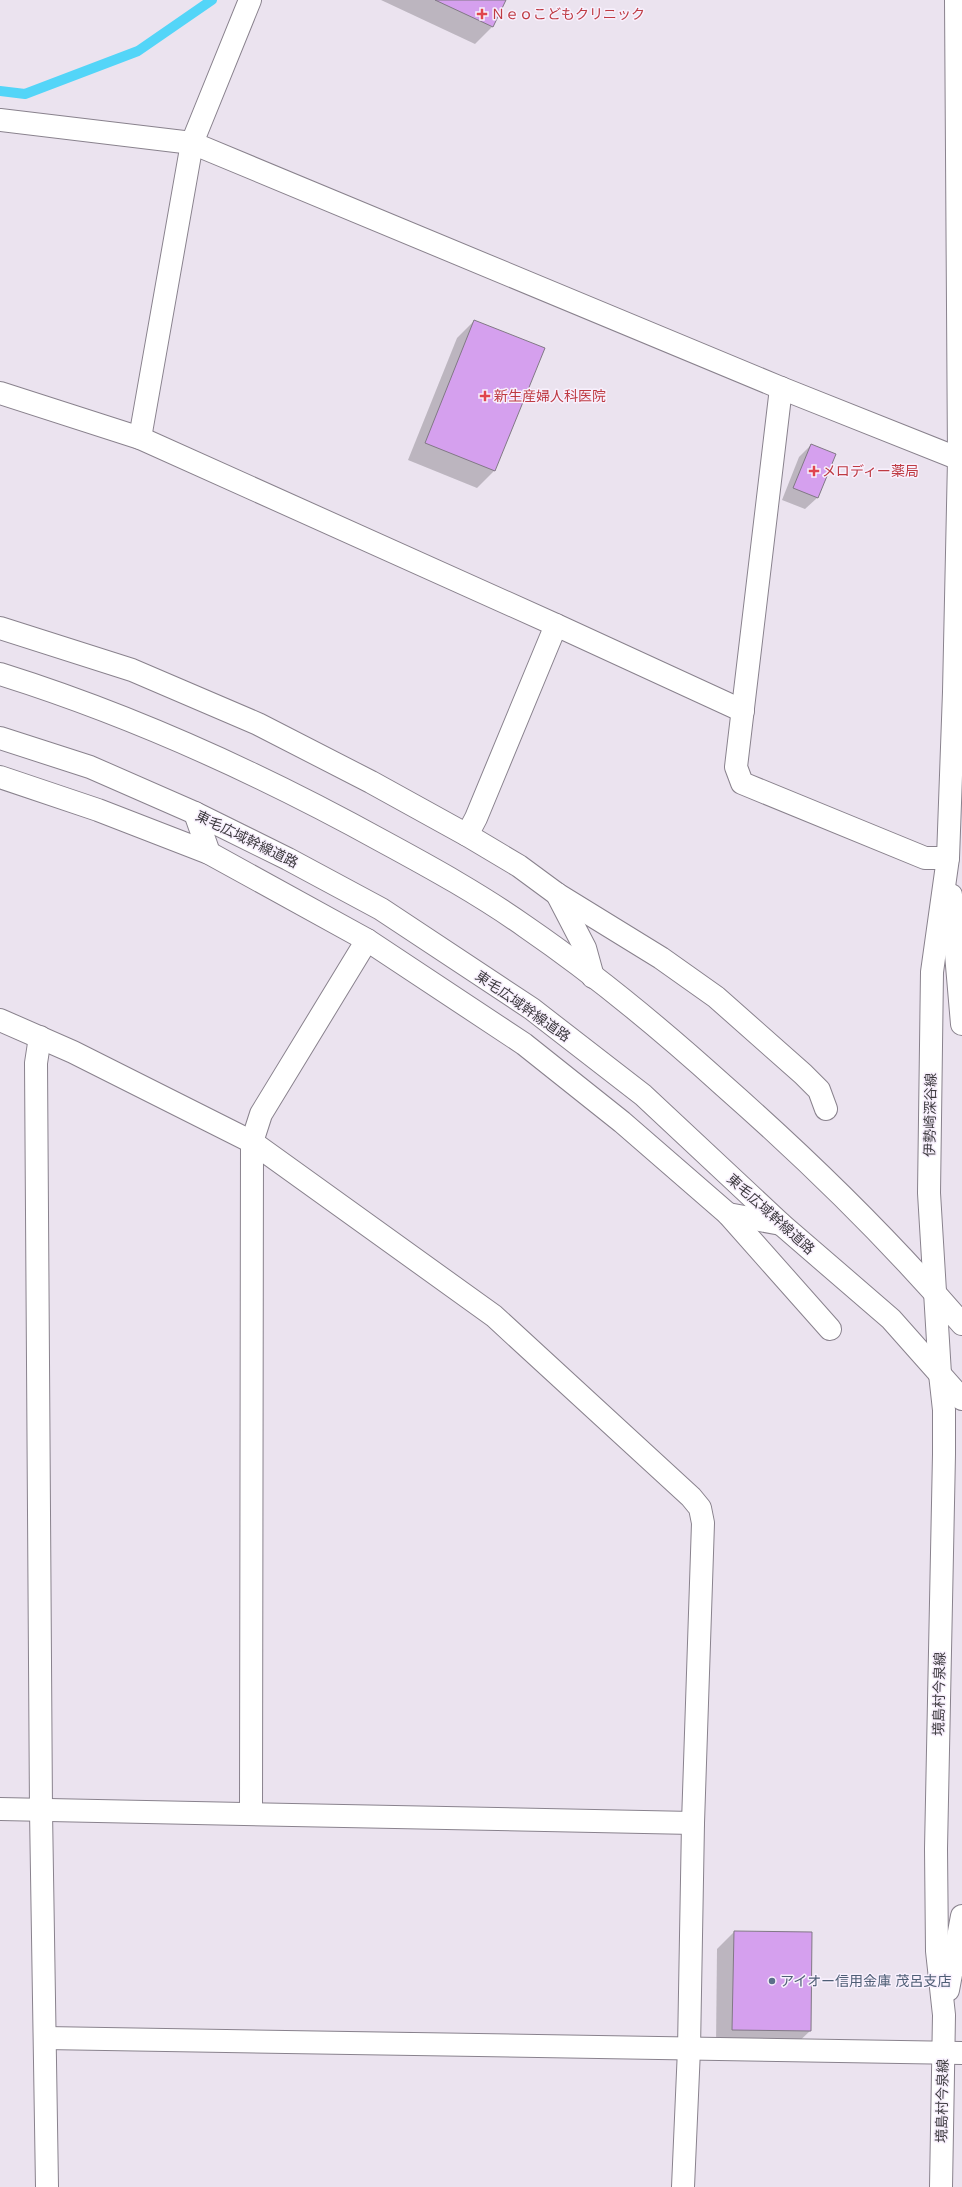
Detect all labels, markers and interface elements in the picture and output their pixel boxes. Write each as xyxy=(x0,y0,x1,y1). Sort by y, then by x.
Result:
place label: Ｎｅｏこどもクリニック xyxy=(491,4,645,24)
marker: Ｎｅｏこどもクリニック xyxy=(476,8,488,20)
place label: 新生産婦人科医院 xyxy=(494,386,606,406)
marker: 新生産婦人科医院 xyxy=(479,390,491,402)
place label: メロディー薬局 xyxy=(822,461,919,481)
marker: メロディー薬局 xyxy=(809,466,819,476)
street label: 東毛広域幹線道路 xyxy=(192,805,302,873)
street label: 東毛広域幹線道路 xyxy=(471,966,575,1046)
street label: 伊勢崎深谷線 xyxy=(919,1073,941,1157)
street label: 東毛広域幹線道路 xyxy=(723,1169,819,1259)
street label: 境島村今泉線 xyxy=(928,1652,950,1736)
place label: アイオー信用金庫 茂呂支店 xyxy=(780,1971,952,1991)
marker: アイオー信用金庫 茂呂支店 xyxy=(767,1976,777,1986)
street label: 境島村今泉線 xyxy=(931,2059,953,2143)

